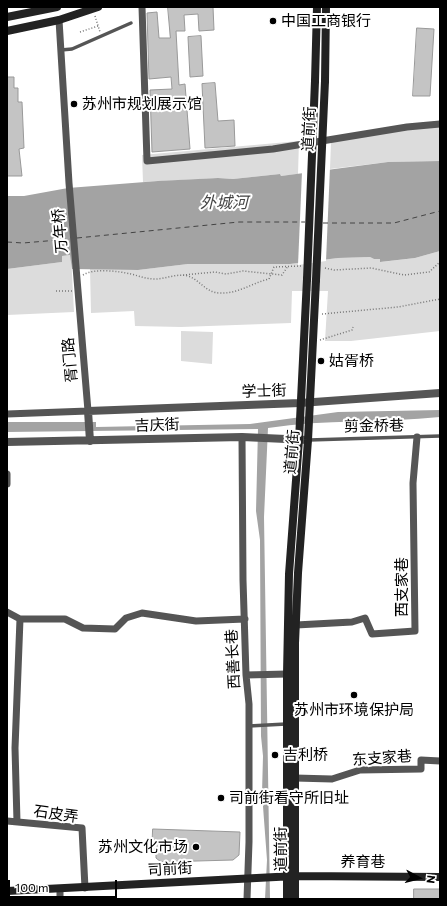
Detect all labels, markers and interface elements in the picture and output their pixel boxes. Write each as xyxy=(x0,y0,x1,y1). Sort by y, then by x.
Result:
place label: 中国工商银行 xyxy=(281,12,371,30)
marker: 中国工商银行 xyxy=(268,16,278,26)
place label: 苏州市规划展示馆 xyxy=(82,95,202,113)
marker: 苏州市规划展示馆 xyxy=(69,99,79,109)
street label: 道前街 xyxy=(299,106,319,152)
water label: 外城河 xyxy=(200,193,248,213)
street label: 万年桥 xyxy=(49,208,71,254)
street label: 胥门路 xyxy=(59,337,81,383)
place label: 姑胥桥 xyxy=(329,352,374,370)
marker: 姑胥桥 xyxy=(316,356,326,366)
street label: 学士街 xyxy=(241,381,287,401)
street label: 吉庆街 xyxy=(134,415,180,435)
street label: 剪金桥巷 xyxy=(344,416,404,436)
street label: 道前街 xyxy=(281,429,303,475)
street label: 西支家巷 xyxy=(393,557,411,617)
street label: 西善长巷 xyxy=(222,629,244,689)
marker: 苏州市环境保护局 xyxy=(349,690,359,700)
place label: 苏州市环境保护局 xyxy=(294,701,414,719)
place label: 吉利桥 xyxy=(283,746,328,764)
street label: 东支家巷 xyxy=(351,747,413,769)
marker: 吉利桥 xyxy=(270,750,280,760)
place label: 司前街看守所旧址 xyxy=(229,789,349,807)
marker: 司前街看守所旧址 xyxy=(216,793,226,803)
street label: 石皮弄 xyxy=(32,802,80,826)
street label: 道前街 xyxy=(272,827,290,871)
place label: 苏州文化市场 xyxy=(98,838,188,856)
marker: 苏州文化市场 xyxy=(191,842,201,852)
street label: 养育巷 xyxy=(341,853,385,871)
north arrow xyxy=(399,858,439,898)
street label: 司前街 xyxy=(147,859,193,879)
scale bar xyxy=(10,872,119,898)
text: N xyxy=(424,875,438,884)
text: 100 m xyxy=(15,880,49,894)

